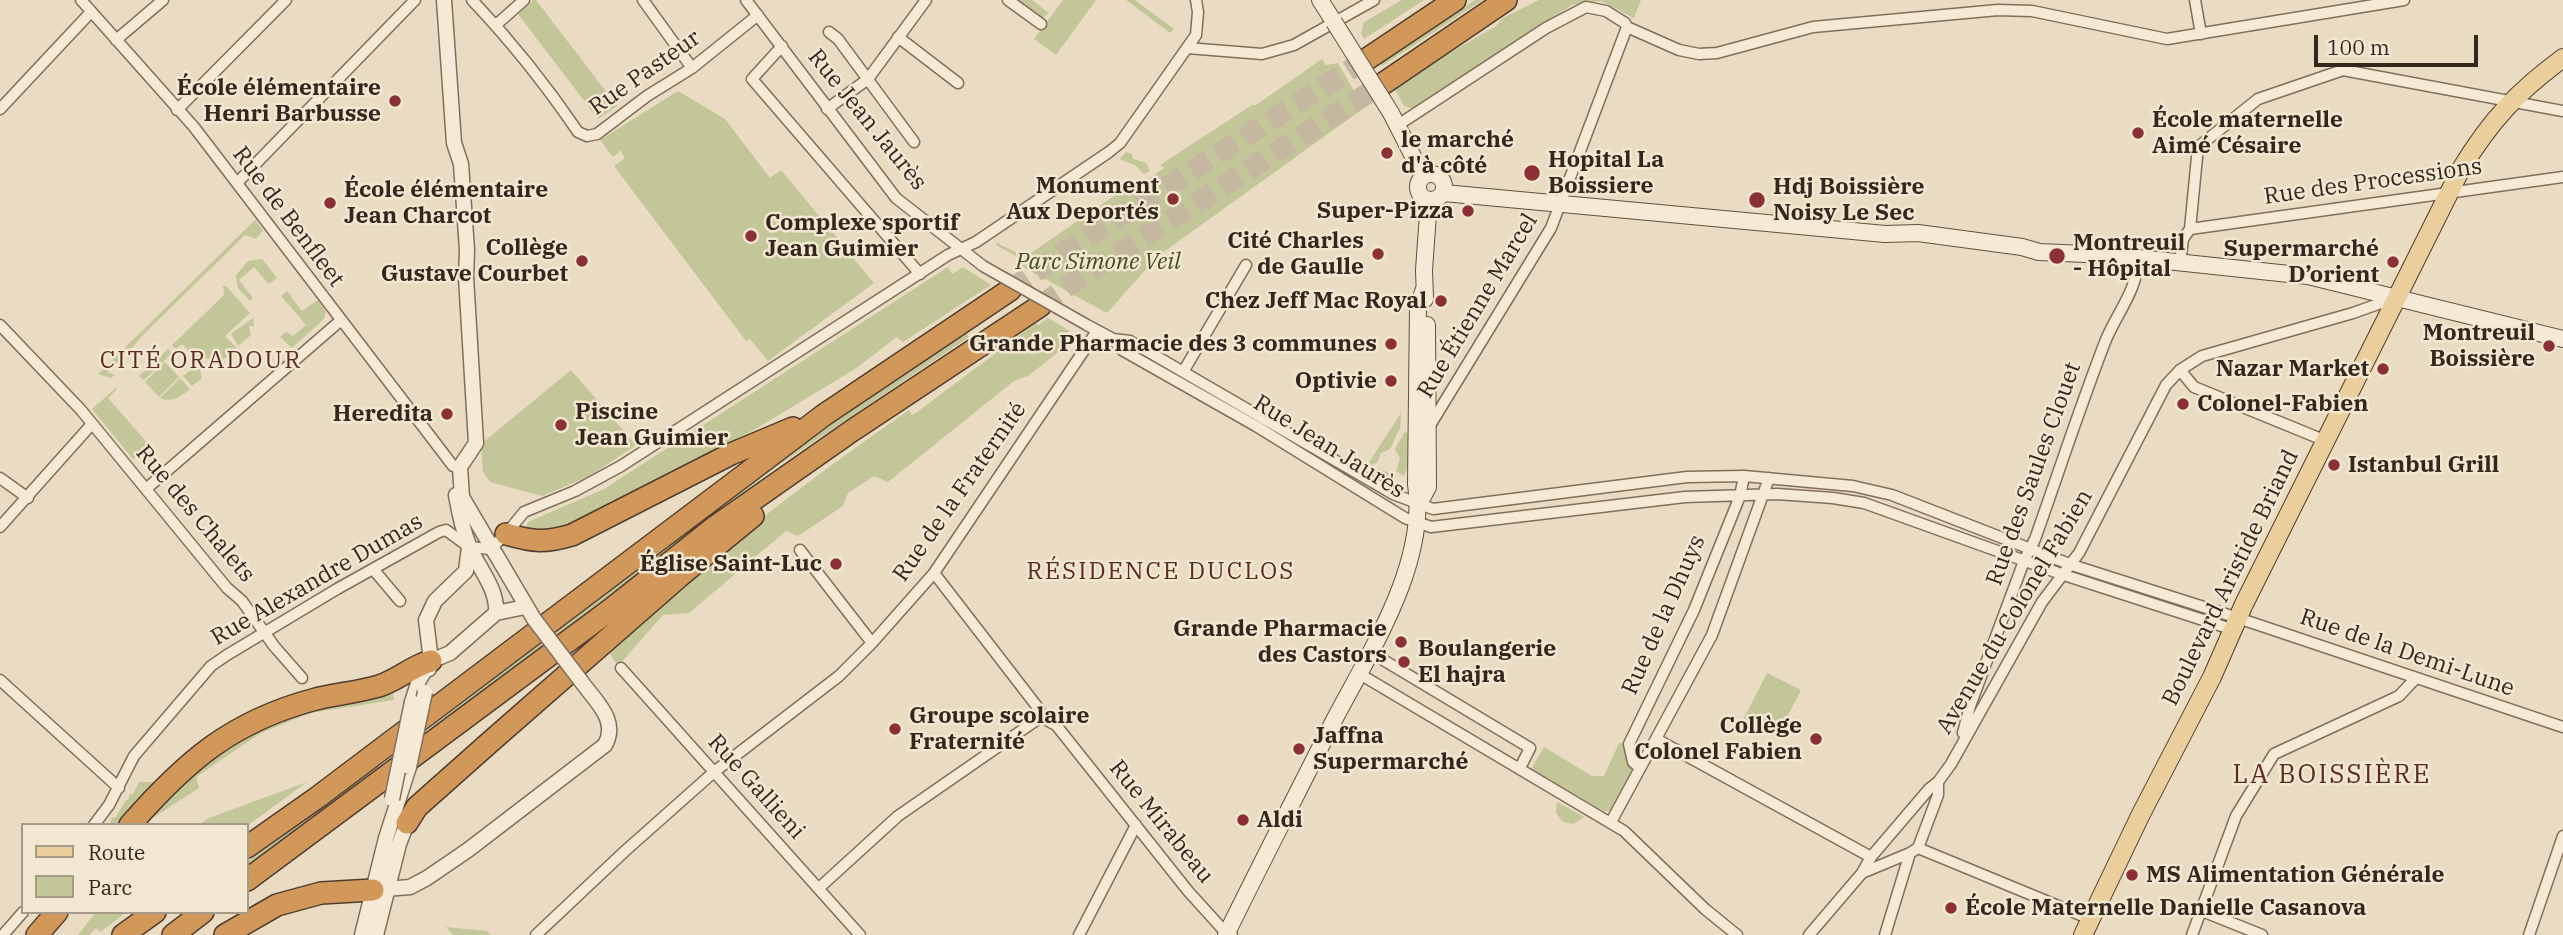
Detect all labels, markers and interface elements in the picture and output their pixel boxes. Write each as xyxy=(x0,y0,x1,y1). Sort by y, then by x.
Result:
scale bar xyxy=(2318,21,2482,65)
street label: Rue Pasteur xyxy=(584,24,706,122)
text: 100 m xyxy=(2327,33,2390,61)
street label: Rue Jean Jaurès xyxy=(802,44,932,196)
place label: École élémentaire Henri Barbusse xyxy=(177,74,381,128)
marker: École élémentaire Henri Barbusse xyxy=(387,93,403,109)
place label: École maternelle Aimé Césaire xyxy=(2152,106,2343,160)
marker: École maternelle Aimé Césaire xyxy=(2130,125,2146,141)
place label: le marché d'à côté xyxy=(1401,126,1514,180)
street label: Rue de Benfleet xyxy=(226,141,350,293)
marker: le marché d'à côté xyxy=(1379,145,1395,161)
place label: Hopital La Boissiere xyxy=(1548,146,1664,200)
street label: Rue des Processions xyxy=(2262,153,2484,211)
marker: Hopital La Boissiere xyxy=(1522,163,1542,183)
place label: Monument Aux Deportés xyxy=(1006,172,1159,226)
place label: Hdj Boissière Noisy Le Sec xyxy=(1773,173,1925,227)
place label: École élémentaire Jean Charcot xyxy=(344,176,548,230)
marker: Hdj Boissière Noisy Le Sec xyxy=(1747,190,1767,210)
marker: Monument Aux Deportés xyxy=(1165,191,1181,207)
marker: École élémentaire Jean Charcot xyxy=(322,195,338,211)
place label: Super-Pizza xyxy=(1317,197,1454,225)
marker: Super-Pizza xyxy=(1460,203,1476,219)
place label: Complexe sportif Jean Guimier xyxy=(765,209,959,263)
street label: Rue Étienne Marcel xyxy=(1412,209,1544,403)
place label: Cité Charles de Gaulle xyxy=(1227,227,1364,281)
marker: Complexe sportif Jean Guimier xyxy=(743,228,759,244)
place label: Montreuil - Hôpital xyxy=(2073,229,2185,283)
place label: Collège Gustave Courbet xyxy=(381,234,568,288)
place label: Supermarché D’orient xyxy=(2224,235,2379,289)
marker: Cité Charles de Gaulle xyxy=(1370,246,1386,262)
marker: Montreuil - Hôpital xyxy=(2047,246,2067,266)
park label: Parc Simone Veil xyxy=(1015,248,1181,276)
marker: Collège Gustave Courbet xyxy=(574,253,590,269)
marker: Supermarché D’orient xyxy=(2385,254,2401,270)
place label: Chez Jeff Mac Royal xyxy=(1205,287,1427,315)
marker: Chez Jeff Mac Royal xyxy=(1433,293,1449,309)
place label: Montreuil Boissière xyxy=(2423,319,2535,373)
place label: Grande Pharmacie des 3 communes xyxy=(969,330,1377,358)
marker: Grande Pharmacie des 3 communes xyxy=(1383,336,1399,352)
marker: Montreuil Boissière xyxy=(2541,338,2557,354)
district label: CITÉ ORADOUR xyxy=(101,347,301,375)
place label: Nazar Market xyxy=(2216,355,2369,383)
street label: Rue des Saules Clouet xyxy=(1981,359,2087,589)
marker: Nazar Market xyxy=(2375,361,2391,377)
place label: Optivie xyxy=(1295,367,1377,395)
marker: Optivie xyxy=(1383,373,1399,389)
street label: Rue Jean Jaurès xyxy=(1248,389,1410,505)
place label: Colonel-Fabien xyxy=(2197,390,2368,418)
marker: Colonel-Fabien xyxy=(2175,396,2191,412)
street label: Rue de la Fraternité xyxy=(888,397,1032,587)
place label: Piscine Jean Guimier xyxy=(575,398,728,452)
place label: Heredita xyxy=(333,400,433,428)
marker: Heredita xyxy=(439,406,455,422)
marker: Piscine Jean Guimier xyxy=(553,417,569,433)
street label: Rue des Chalets xyxy=(130,440,260,588)
street label: Boulevard Aristide Briand xyxy=(2157,446,2305,710)
place label: Istanbul Grill xyxy=(2348,451,2499,479)
marker: Istanbul Grill xyxy=(2326,457,2342,473)
street label: Avenue du Colonel Fabien xyxy=(1931,485,2099,739)
street label: Rue Alexandre Dumas xyxy=(206,508,428,652)
street label: Rue de la Dhuys xyxy=(1616,531,1712,699)
place label: Église Saint-Luc xyxy=(640,550,822,578)
marker: Église Saint-Luc xyxy=(828,556,844,572)
district label: RÉSIDENCE DUCLOS xyxy=(1029,558,1293,586)
street label: Rue de la Demi-Lune xyxy=(2296,603,2518,703)
place label: Grande Pharmacie des Castors xyxy=(1173,615,1387,669)
marker: Grande Pharmacie des Castors xyxy=(1393,634,1409,650)
place label: Boulangerie El hajra xyxy=(1418,635,1556,689)
marker: Boulangerie El hajra xyxy=(1396,654,1412,670)
place label: Groupe scolaire Fraternité xyxy=(909,702,1089,756)
place label: Collège Colonel Fabien xyxy=(1634,712,1802,766)
marker: Groupe scolaire Fraternité xyxy=(887,721,903,737)
place label: Jaffna Supermarché xyxy=(1313,722,1468,776)
street label: Rue Gallieni xyxy=(702,729,810,845)
marker: Collège Colonel Fabien xyxy=(1808,731,1824,747)
marker: Jaffna Supermarché xyxy=(1291,741,1307,757)
street label: Rue Mirabeau xyxy=(1103,755,1219,889)
district label: LA BOISSIÈRE xyxy=(2234,759,2430,791)
place label: Aldi xyxy=(1257,806,1303,834)
marker: Aldi xyxy=(1235,812,1251,828)
legend xyxy=(21,823,248,914)
text: Route xyxy=(88,838,145,866)
place label: MS Alimentation Générale xyxy=(2146,861,2445,889)
marker: MS Alimentation Générale xyxy=(2124,867,2140,883)
text: Parc xyxy=(88,873,132,901)
place label: École Maternelle Danielle Casanova xyxy=(1965,894,2366,922)
marker: École Maternelle Danielle Casanova xyxy=(1943,900,1959,916)

